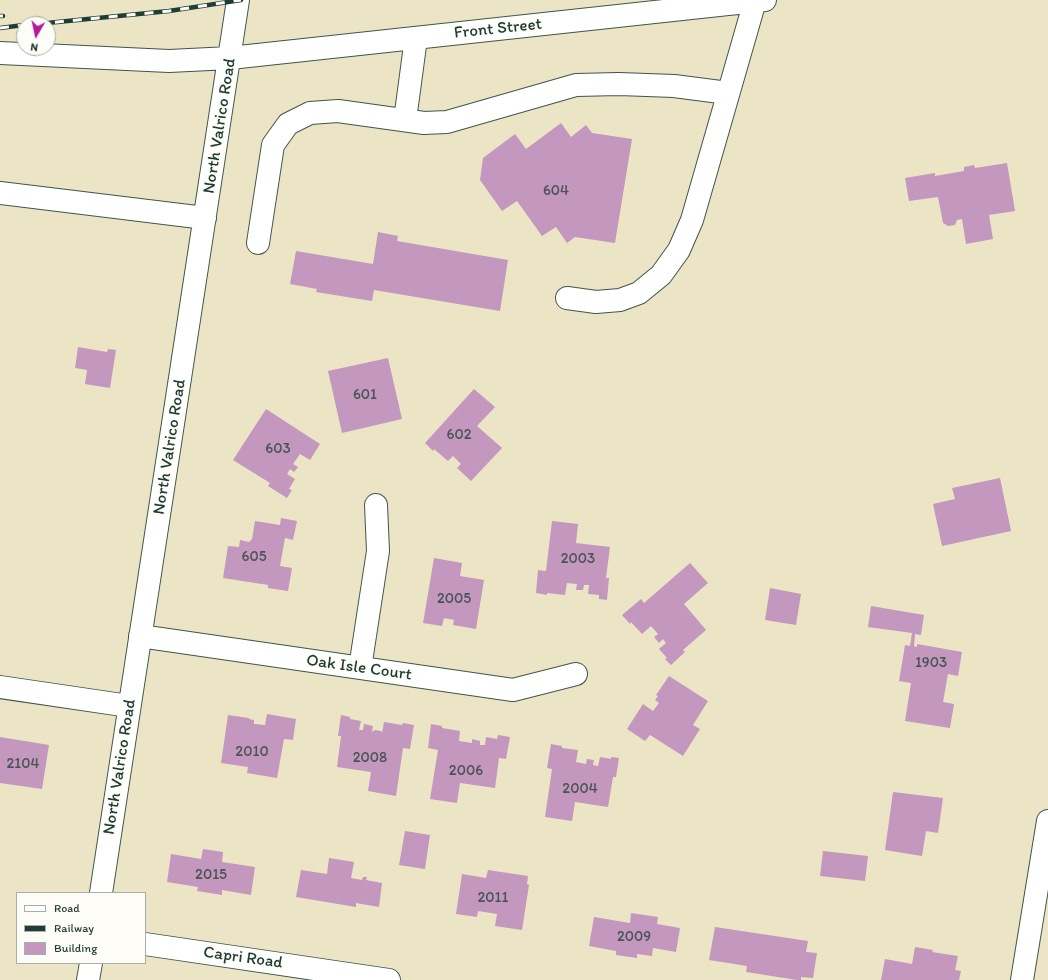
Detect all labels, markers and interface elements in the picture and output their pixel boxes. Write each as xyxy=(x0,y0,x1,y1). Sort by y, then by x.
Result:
street label: Front Street xyxy=(453,14,543,44)
north arrow xyxy=(16,16,56,56)
text: N xyxy=(30,40,39,54)
street label: North Valrico Road xyxy=(199,57,241,195)
house number: 604 xyxy=(543,182,569,200)
street label: North Valrico Road xyxy=(149,378,191,516)
house number: 601 xyxy=(353,386,377,404)
house number: 602 xyxy=(446,426,472,444)
house number: 603 xyxy=(265,440,291,458)
house number: 605 xyxy=(241,548,267,566)
house number: 2003 xyxy=(561,550,595,568)
house number: 2005 xyxy=(437,590,471,608)
street label: Oak Isle Court xyxy=(305,651,413,685)
house number: 1903 xyxy=(915,654,947,672)
street label: North Valrico Road xyxy=(99,698,141,836)
house number: 2010 xyxy=(235,743,269,761)
house number: 2008 xyxy=(353,749,387,767)
house number: 2104 xyxy=(6,755,40,773)
house number: 2006 xyxy=(449,762,483,780)
house number: 2004 xyxy=(562,780,598,798)
house number: 2015 xyxy=(195,866,227,884)
house number: 2011 xyxy=(477,889,509,907)
legend xyxy=(16,892,146,964)
text: Road xyxy=(54,901,80,915)
text: Railway xyxy=(54,921,94,935)
house number: 2009 xyxy=(617,928,651,946)
text: Building xyxy=(54,941,97,955)
street label: Capri Road xyxy=(202,942,284,974)

